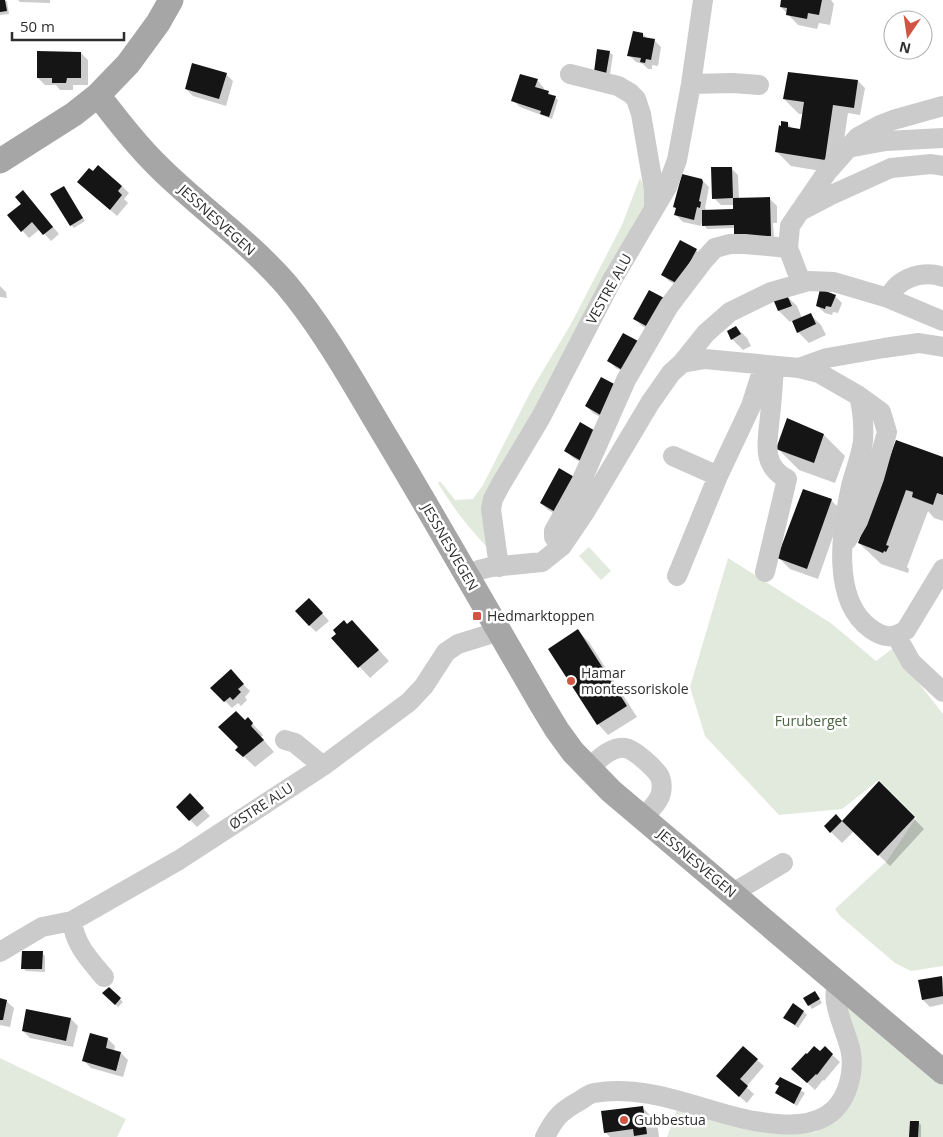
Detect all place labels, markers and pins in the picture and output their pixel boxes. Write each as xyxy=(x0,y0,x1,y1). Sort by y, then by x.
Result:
place label: Hedmarktoppen xyxy=(487,606,595,625)
marker: Hedmarktoppen xyxy=(471,610,483,622)
place label: Hamar montessoriskole xyxy=(581,663,689,698)
marker: Hamar montessoriskole xyxy=(565,675,577,687)
place label: Gubbestua xyxy=(634,1110,706,1129)
marker: Gubbestua xyxy=(618,1114,630,1126)

